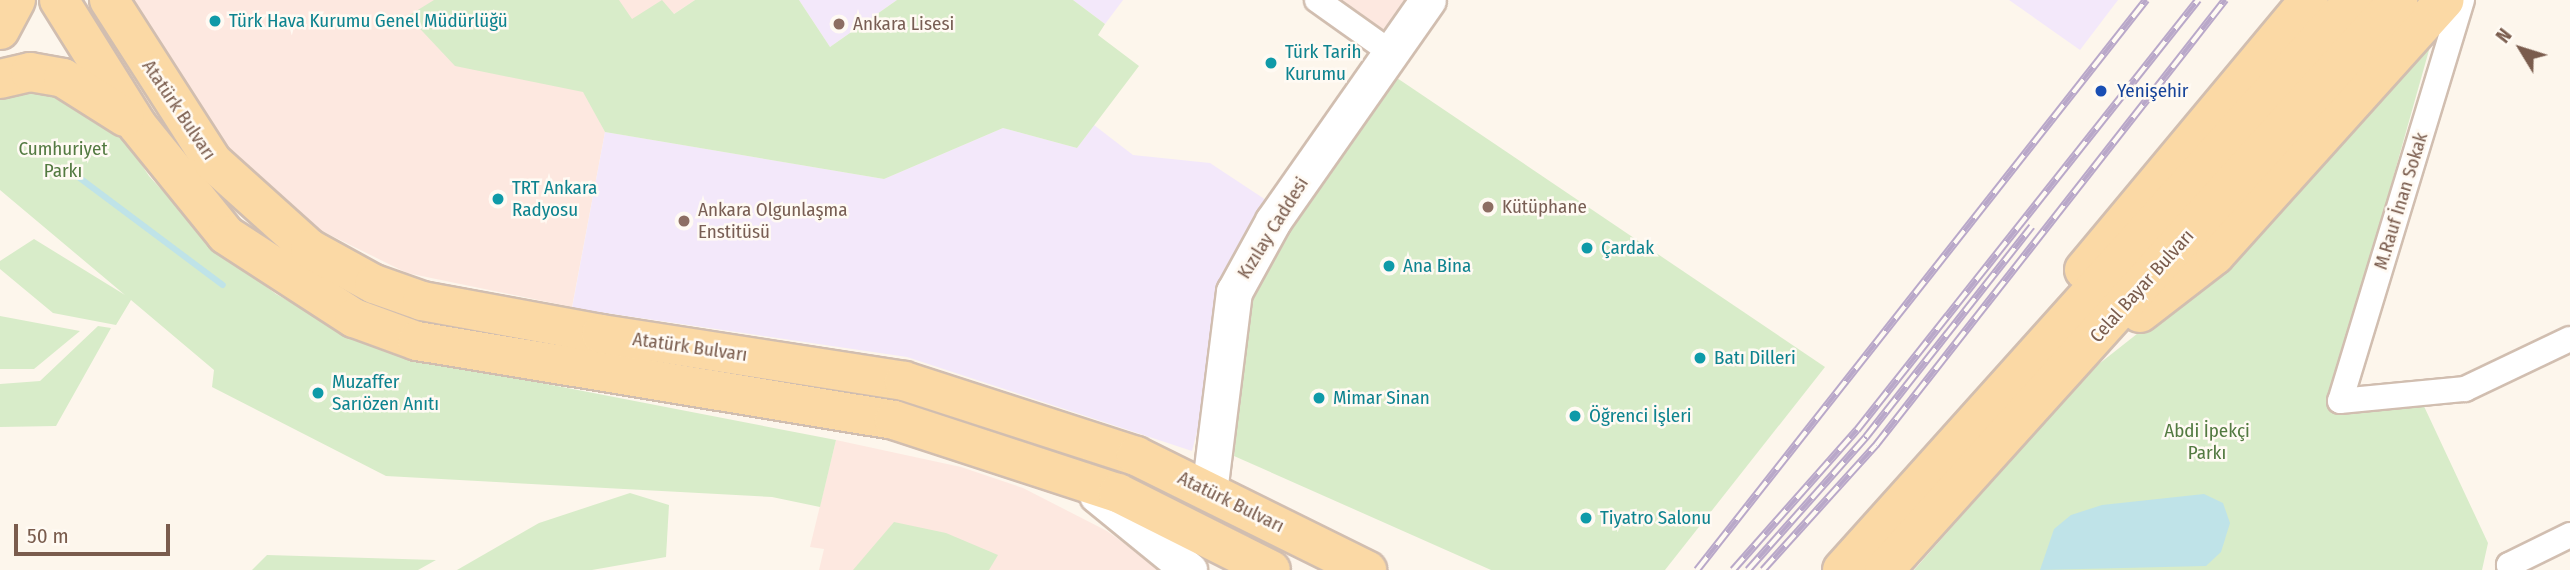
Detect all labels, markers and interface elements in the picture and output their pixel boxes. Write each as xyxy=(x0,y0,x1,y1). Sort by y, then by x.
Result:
place label: Türk Hava Kurumu Genel Müdürlüğü xyxy=(229,10,508,32)
marker: Türk Hava Kurumu Genel Müdürlüğü xyxy=(207,13,223,29)
place label: Ankara Lisesi xyxy=(853,13,954,35)
north arrow xyxy=(2486,14,2556,84)
marker: Ankara Lisesi xyxy=(831,16,847,32)
text: N xyxy=(2491,24,2517,47)
place label: Türk Tarih Kurumu xyxy=(1285,41,1362,85)
marker: Türk Tarih Kurumu xyxy=(1263,55,1279,71)
street label: Atatürk Bulvarı xyxy=(137,56,221,164)
place label: Yenişehir xyxy=(2117,80,2188,102)
marker: Yenişehir xyxy=(2091,81,2111,101)
street label: M.Rauf İnan Sokak xyxy=(2369,130,2433,272)
park label: Cumhuriyet Parkı xyxy=(18,138,108,182)
street label: Kızılay Caddesi xyxy=(1233,173,1313,283)
place label: TRT Ankara Radyosu xyxy=(512,177,597,221)
marker: TRT Ankara Radyosu xyxy=(490,191,506,207)
place label: Kütüphane xyxy=(1502,196,1587,218)
place label: Ankara Olgunlaşma Enstitüsü xyxy=(698,199,847,243)
marker: Kütüphane xyxy=(1480,199,1496,215)
marker: Ankara Olgunlaşma Enstitüsü xyxy=(676,213,692,229)
street label: Celal Bayar Bulvarı xyxy=(2085,225,2199,347)
place label: Çardak xyxy=(1601,237,1654,259)
marker: Çardak xyxy=(1579,240,1595,256)
place label: Ana Bina xyxy=(1403,255,1471,277)
marker: Ana Bina xyxy=(1381,258,1397,274)
street label: Atatürk Bulvarı xyxy=(631,328,749,366)
place label: Batı Dilleri xyxy=(1714,347,1796,369)
marker: Batı Dilleri xyxy=(1692,350,1708,366)
place label: Muzaffer Sarıözen Anıtı xyxy=(332,371,439,415)
marker: Muzaffer Sarıözen Anıtı xyxy=(310,385,326,401)
place label: Mimar Sinan xyxy=(1333,387,1430,409)
marker: Mimar Sinan xyxy=(1311,390,1327,406)
place label: Öğrenci İşleri xyxy=(1589,405,1692,427)
marker: Öğrenci İşleri xyxy=(1567,408,1583,424)
park label: Abdi İpekçi Parkı xyxy=(2164,420,2250,464)
street label: Atatürk Bulvarı xyxy=(1174,466,1288,538)
place label: Tiyatro Salonu xyxy=(1600,507,1711,529)
scale bar xyxy=(18,510,173,554)
marker: Tiyatro Salonu xyxy=(1578,510,1594,526)
text: 50 m xyxy=(27,523,69,549)

